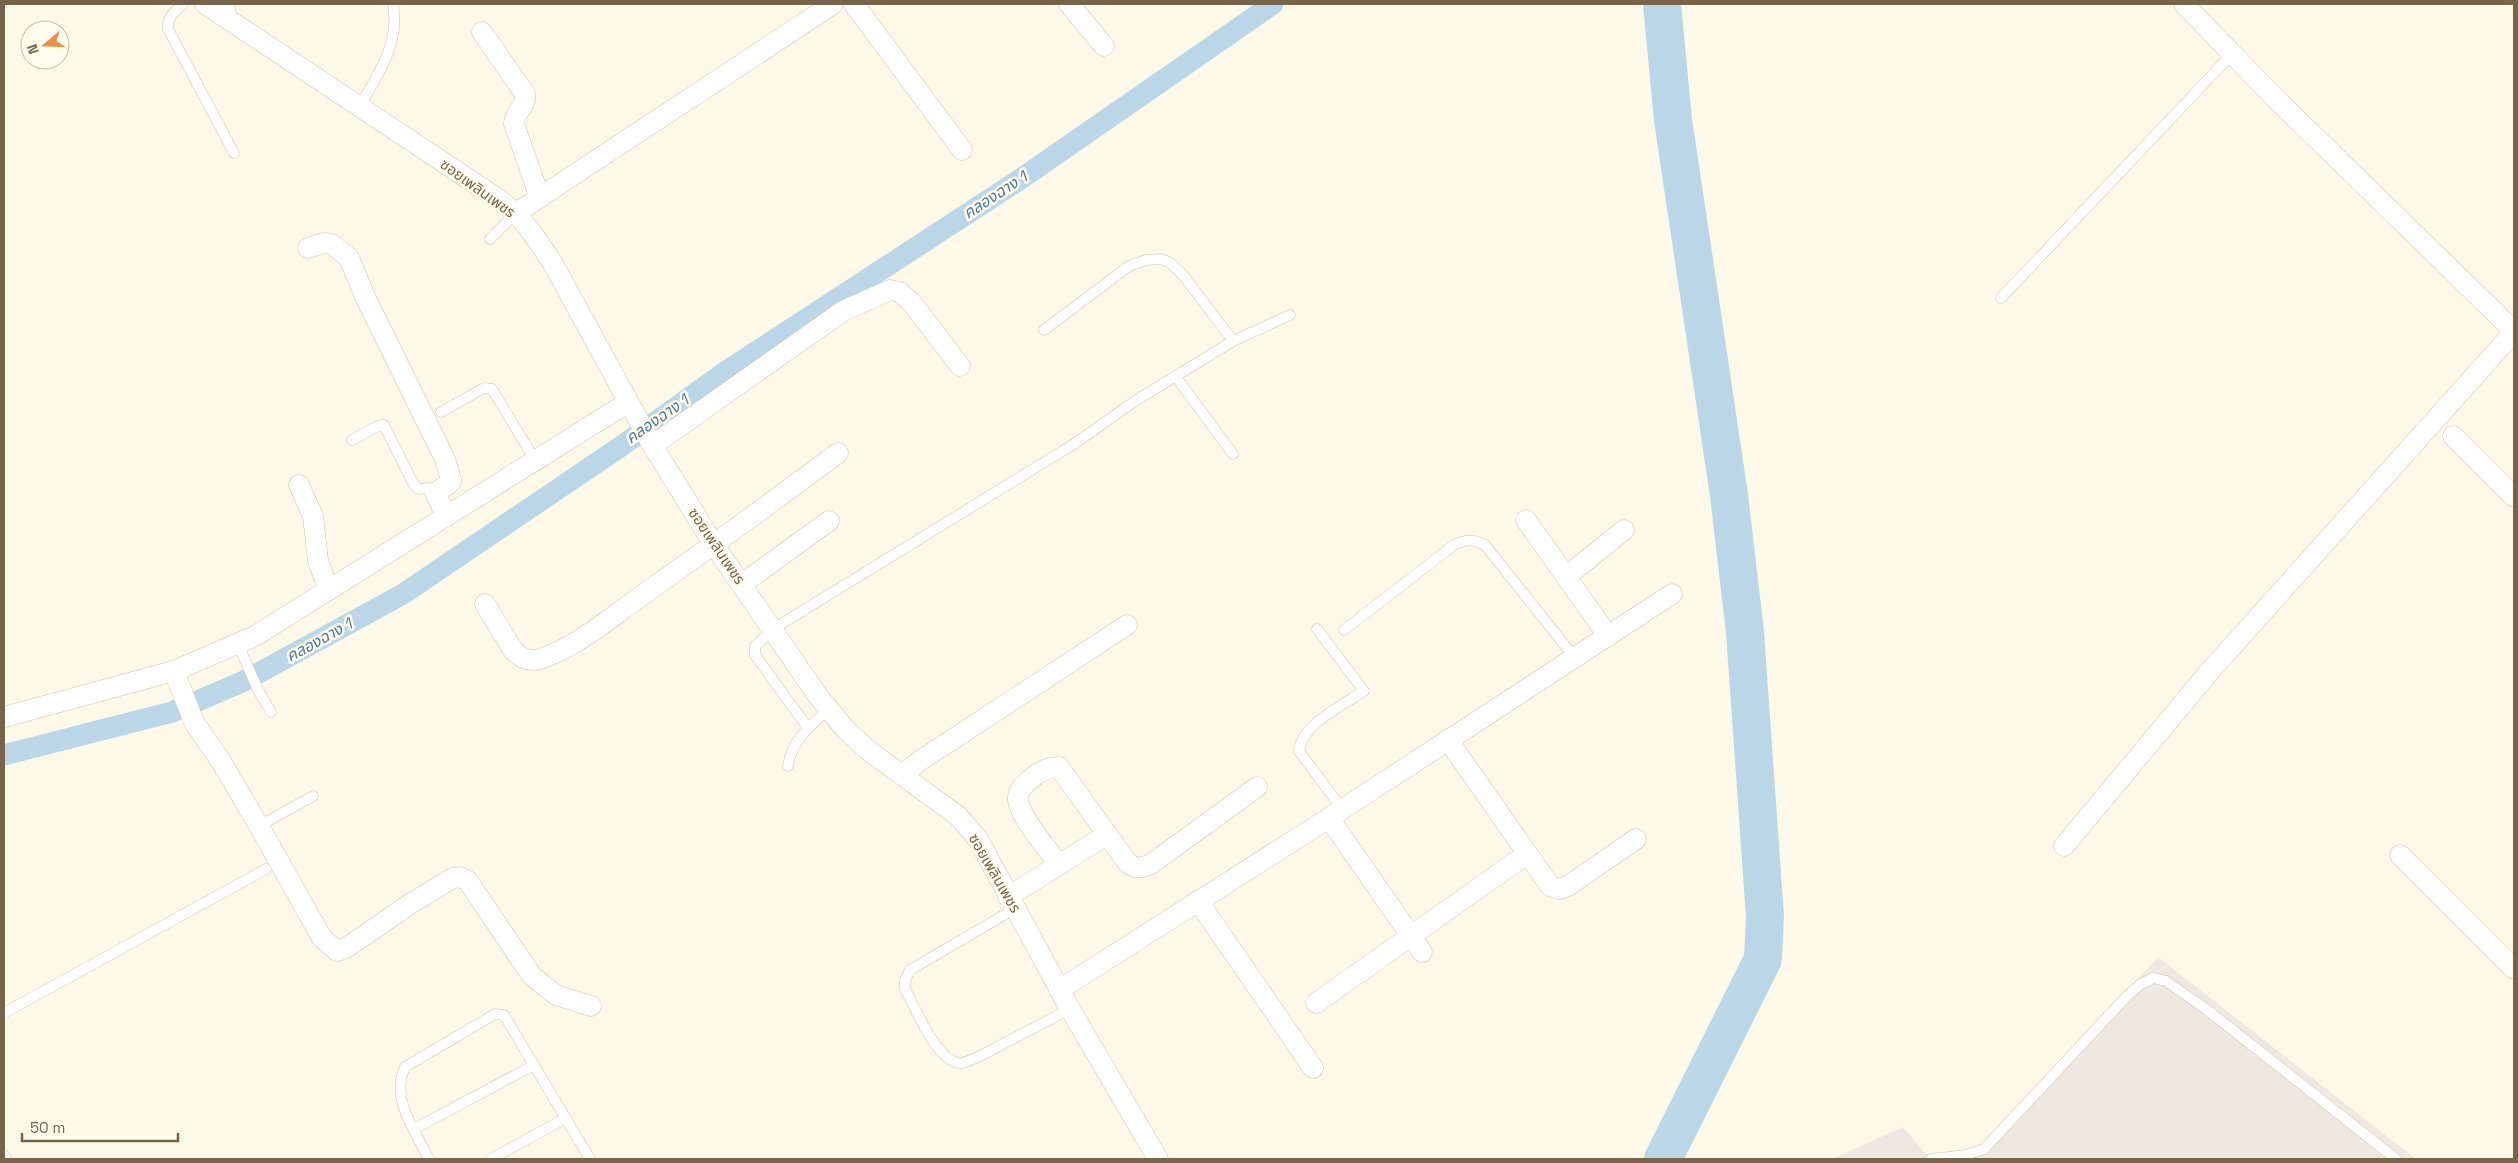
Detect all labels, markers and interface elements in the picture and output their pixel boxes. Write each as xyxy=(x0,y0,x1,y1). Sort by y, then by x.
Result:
north arrow xyxy=(20,20,70,70)
text: N xyxy=(23,42,43,57)
street label: ซอยเพลินเพชร xyxy=(437,154,519,222)
water label: คลองฉาง 1 xyxy=(959,165,1033,223)
water label: คลองฉาง 1 xyxy=(621,388,695,448)
street label: ซอยเพลินเพชร xyxy=(684,504,750,588)
water label: คลองฉาง 1 xyxy=(282,612,358,667)
street label: ซอยเพลินเพชร xyxy=(965,830,1025,916)
scale bar xyxy=(22,1110,179,1142)
text: 50 m xyxy=(30,1118,65,1137)

